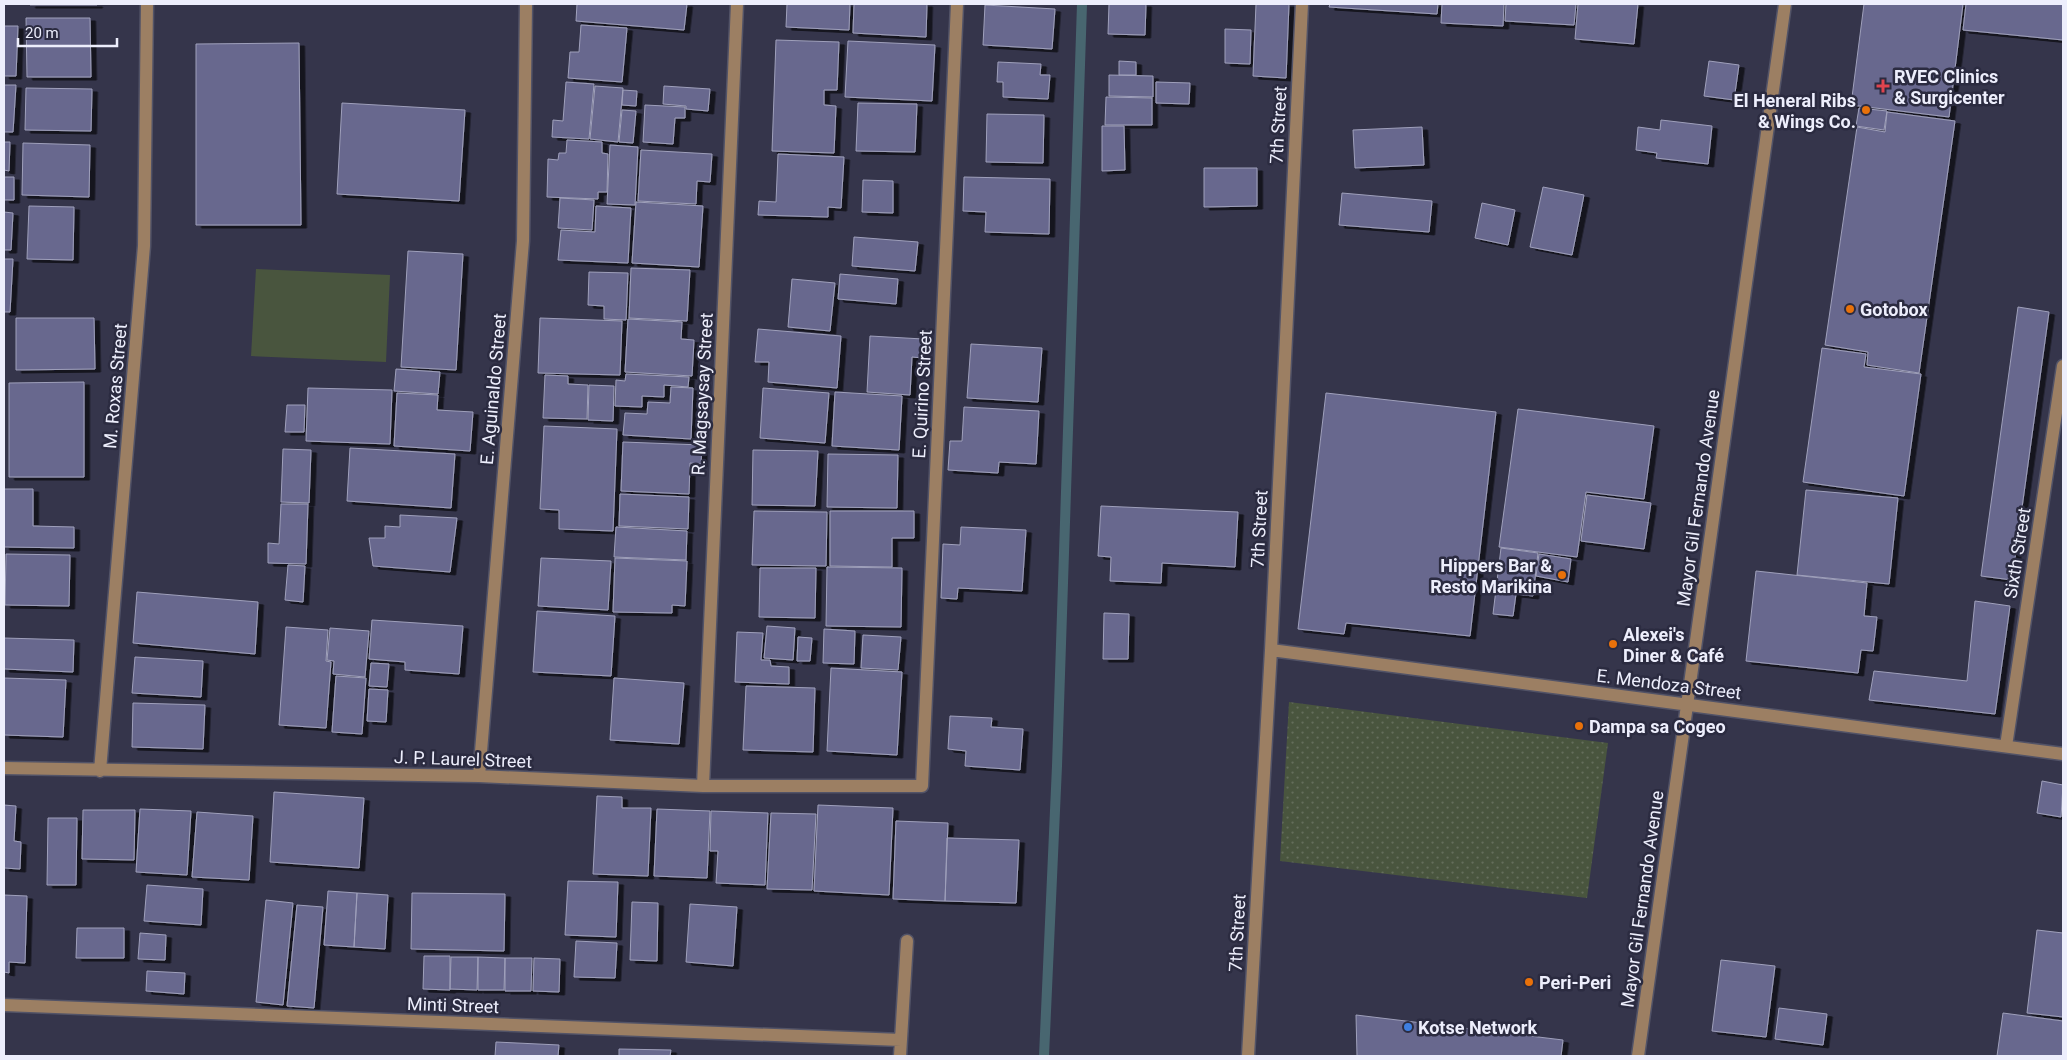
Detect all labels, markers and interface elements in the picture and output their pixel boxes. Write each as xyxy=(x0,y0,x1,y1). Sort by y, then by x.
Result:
scale bar xyxy=(18,15,116,47)
text: 20 m xyxy=(25,24,59,42)
place label: RVEC Clinics & Surgicenter xyxy=(1894,66,2005,108)
marker: RVEC Clinics & Surgicenter xyxy=(1876,79,1890,93)
street label: 7th Street xyxy=(1265,85,1291,164)
place label: El Heneral Ribs & Wings Co. xyxy=(1734,90,1856,132)
marker: El Heneral Ribs & Wings Co. xyxy=(1860,104,1872,116)
place label: Gotobox xyxy=(1860,299,1929,320)
marker: Gotobox xyxy=(1844,303,1856,315)
street label: E. Aguinaldo Street xyxy=(476,312,510,466)
street label: R. Magsaysay Street xyxy=(687,312,717,476)
street label: M. Roxas Street xyxy=(99,322,131,450)
street label: E. Quirino Street xyxy=(908,329,936,459)
street label: Mayor Gil Fernando Avenue xyxy=(1672,388,1724,608)
street label: 7th Street xyxy=(1246,489,1272,568)
street label: Sixth Street xyxy=(1999,506,2035,600)
place label: Hippers Bar & Resto Marikina xyxy=(1430,555,1552,597)
marker: Hippers Bar & Resto Marikina xyxy=(1556,569,1568,581)
place label: Alexei's Diner & Café xyxy=(1623,624,1724,666)
marker: Alexei's Diner & Café xyxy=(1607,638,1619,650)
street label: E. Mendoza Street xyxy=(1595,665,1743,703)
place label: Dampa sa Cogeo xyxy=(1589,716,1726,737)
marker: Dampa sa Cogeo xyxy=(1573,720,1585,732)
street label: J. P. Laurel Street xyxy=(394,746,532,772)
street label: Mayor Gil Fernando Avenue xyxy=(1616,789,1668,1009)
street label: 7th Street xyxy=(1224,893,1250,972)
place label: Peri-Peri xyxy=(1539,972,1611,993)
marker: Peri-Peri xyxy=(1523,976,1535,988)
street label: Minti Street xyxy=(407,993,500,1017)
place label: Kotse Network xyxy=(1418,1017,1537,1038)
marker: Kotse Network xyxy=(1402,1021,1414,1033)

